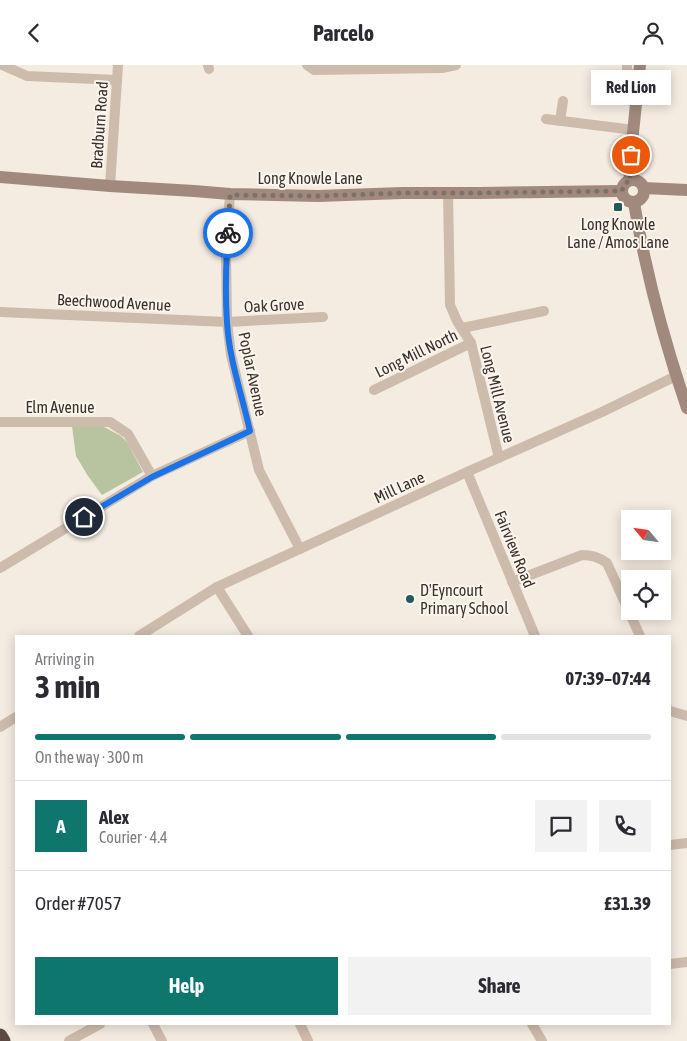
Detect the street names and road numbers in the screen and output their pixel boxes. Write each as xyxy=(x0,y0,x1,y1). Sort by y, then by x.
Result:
street label: Bradburn Road xyxy=(87,81,111,169)
street label: Long Knowle Lane xyxy=(257,169,363,188)
street label: Beechwood Avenue xyxy=(57,290,171,314)
street label: Oak Grove xyxy=(243,294,305,316)
street label: Long Mill North xyxy=(372,325,461,382)
street label: Poplar Avenue xyxy=(234,330,271,418)
street label: Long Mill Avenue xyxy=(476,343,519,445)
street label: Elm Avenue xyxy=(25,398,95,416)
street label: Mill Lane xyxy=(371,467,427,507)
street label: Fairview Road xyxy=(491,508,539,590)

